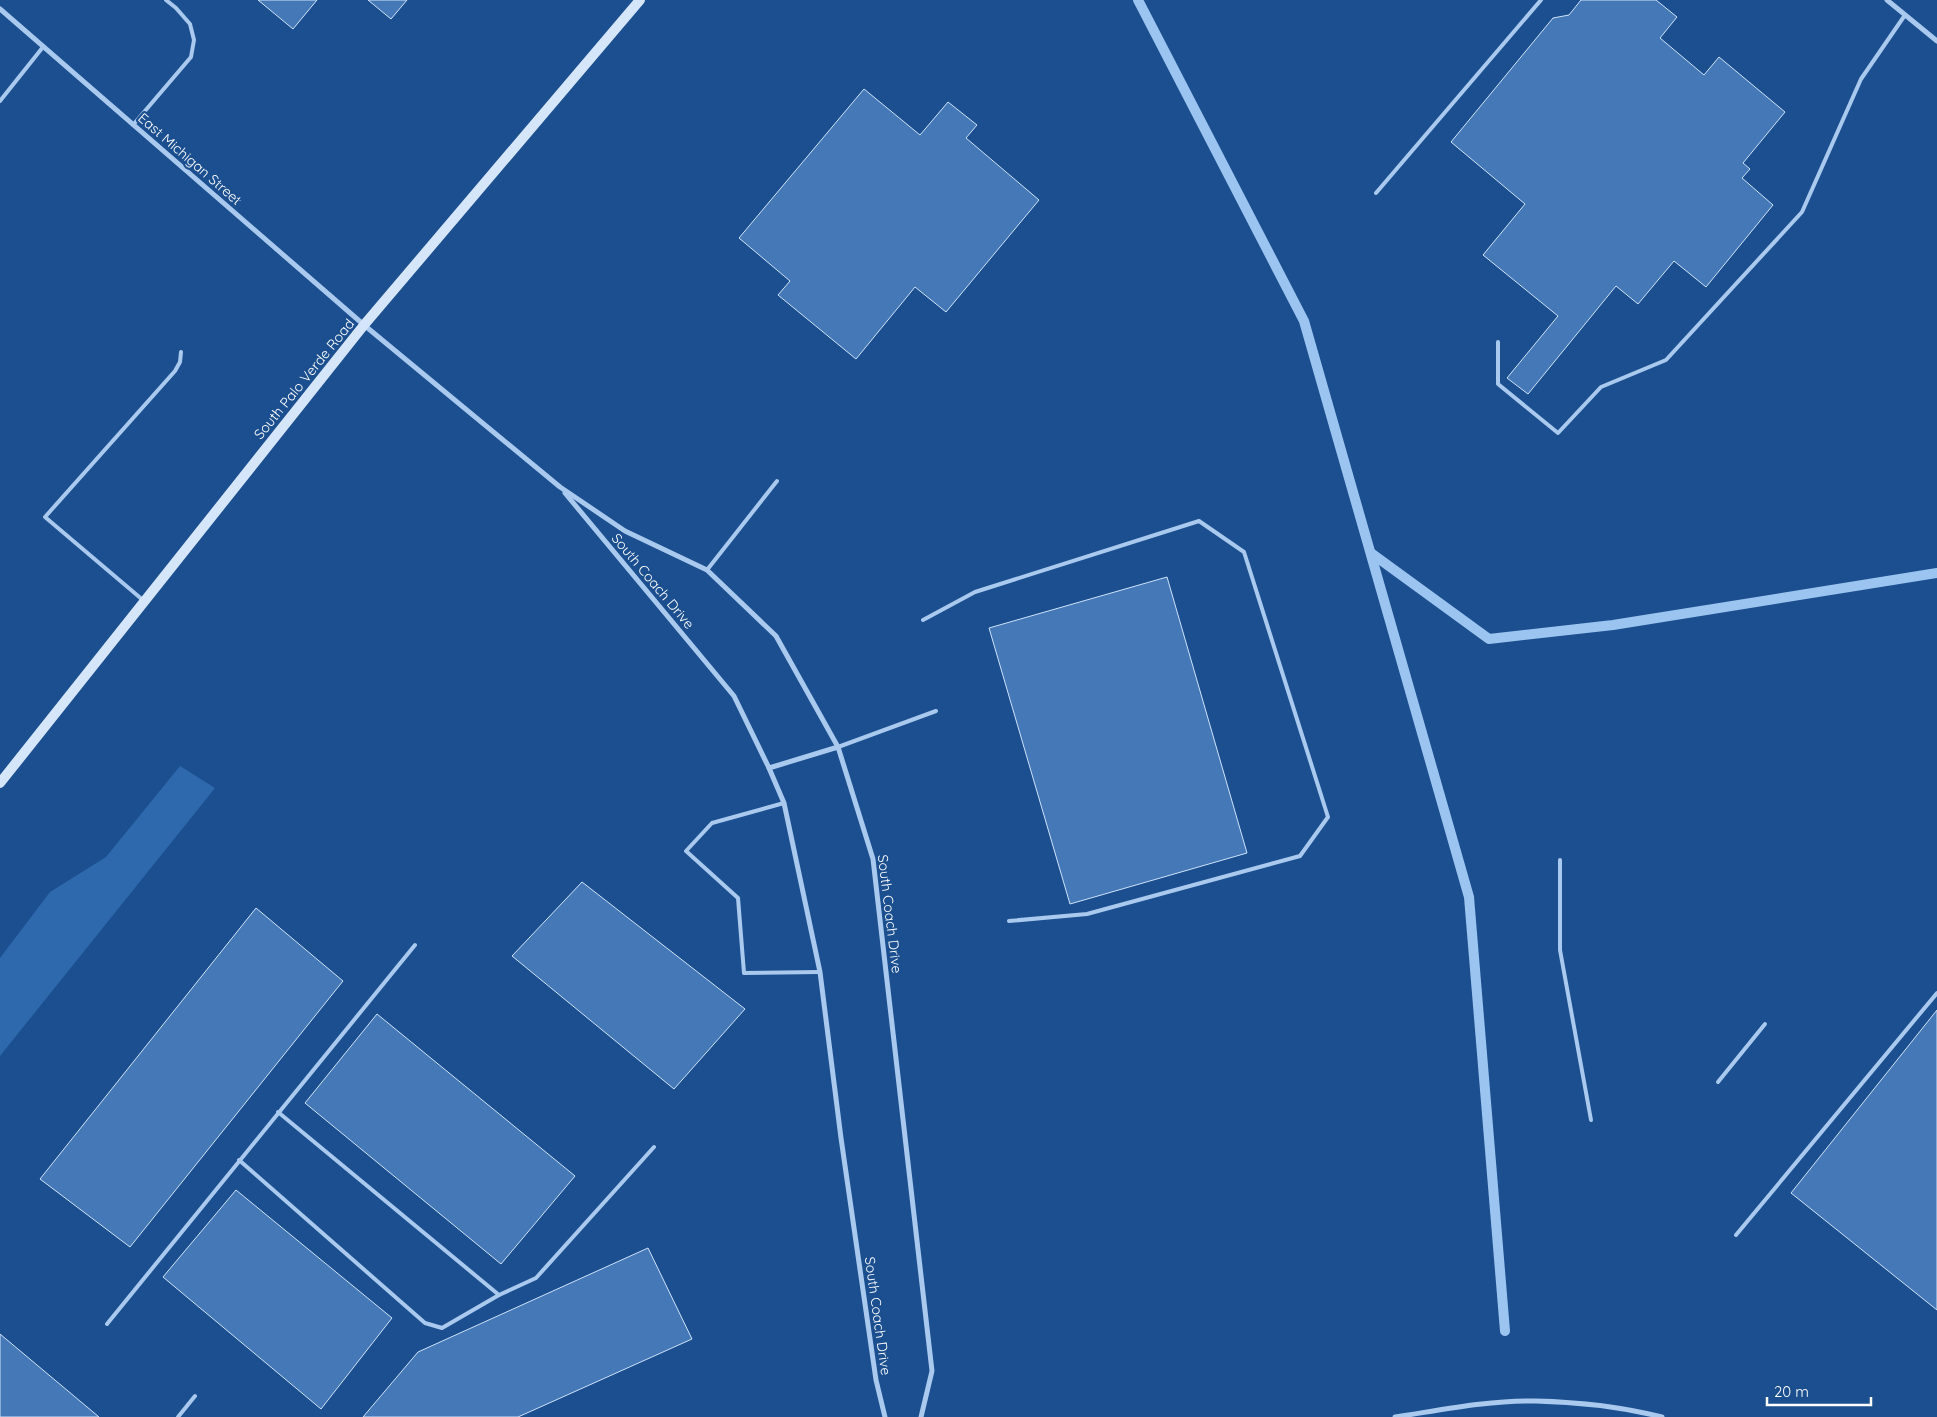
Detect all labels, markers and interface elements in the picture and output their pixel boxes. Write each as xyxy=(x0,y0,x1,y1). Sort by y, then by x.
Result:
street label: East Michigan Street xyxy=(134,109,246,209)
street label: South Palo Verde Road xyxy=(250,315,358,443)
street label: South Coach Drive xyxy=(608,529,698,633)
street label: South Coach Drive xyxy=(874,854,906,975)
street label: South Coach Drive xyxy=(861,1256,895,1377)
scale bar xyxy=(1767,1374,1871,1406)
text: 20 m xyxy=(1774,1382,1809,1401)

